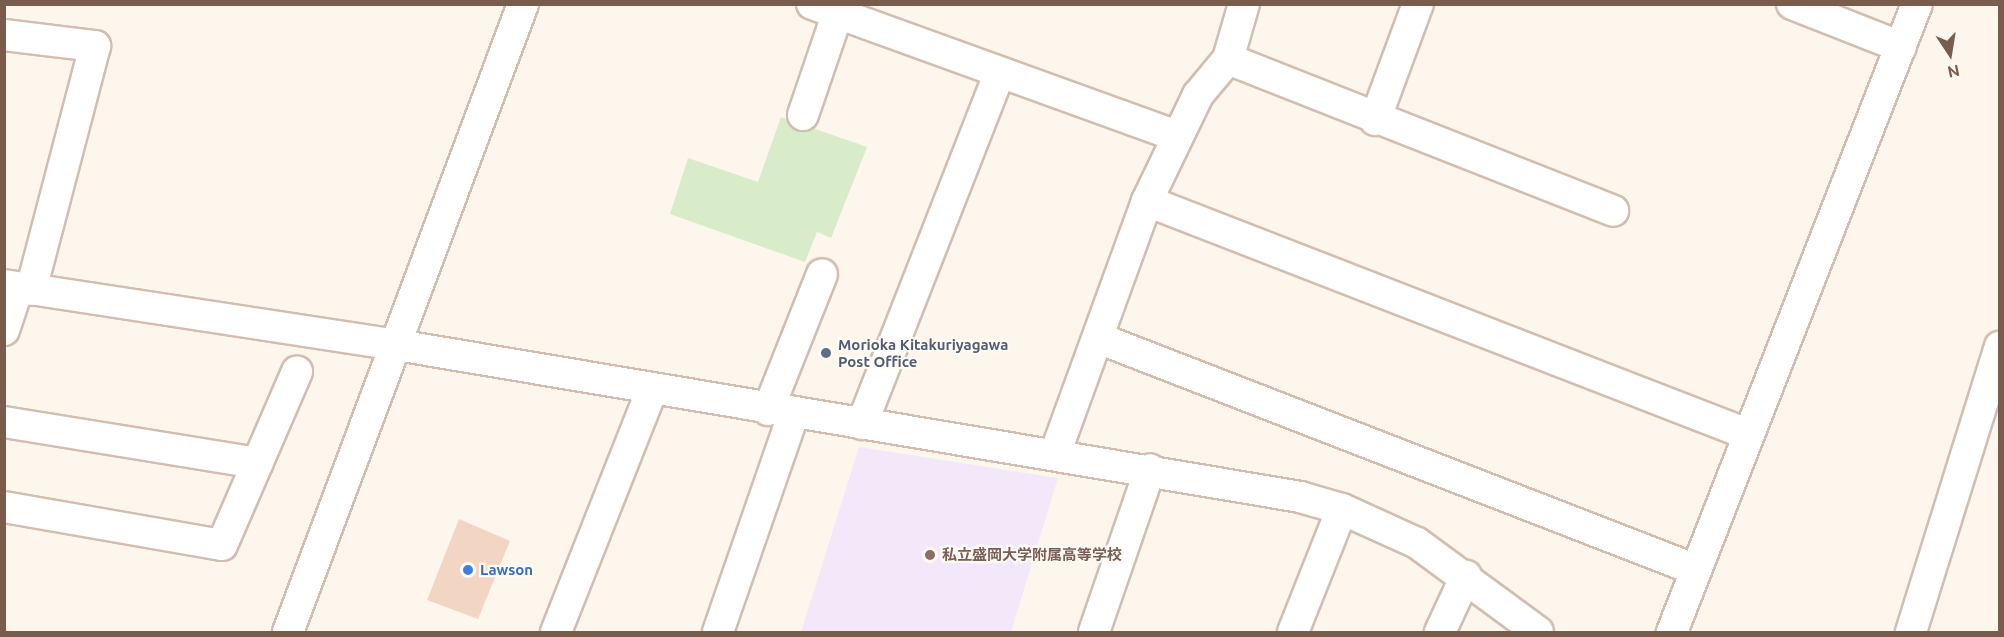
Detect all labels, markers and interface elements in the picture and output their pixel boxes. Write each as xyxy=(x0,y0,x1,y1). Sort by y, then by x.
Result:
north arrow xyxy=(1920,24,1980,84)
text: N xyxy=(1946,62,1961,82)
place label: Morioka Kitakuriyagawa Post Office xyxy=(838,335,1008,370)
marker: Morioka Kitakuriyagawa Post Office xyxy=(819,346,833,360)
place label: 私立盛岡大学附属高等学校 xyxy=(942,546,1122,564)
marker: 私立盛岡大学附属高等学校 xyxy=(923,548,937,562)
place label: Lawson xyxy=(480,561,533,579)
marker: Lawson xyxy=(461,563,475,577)

